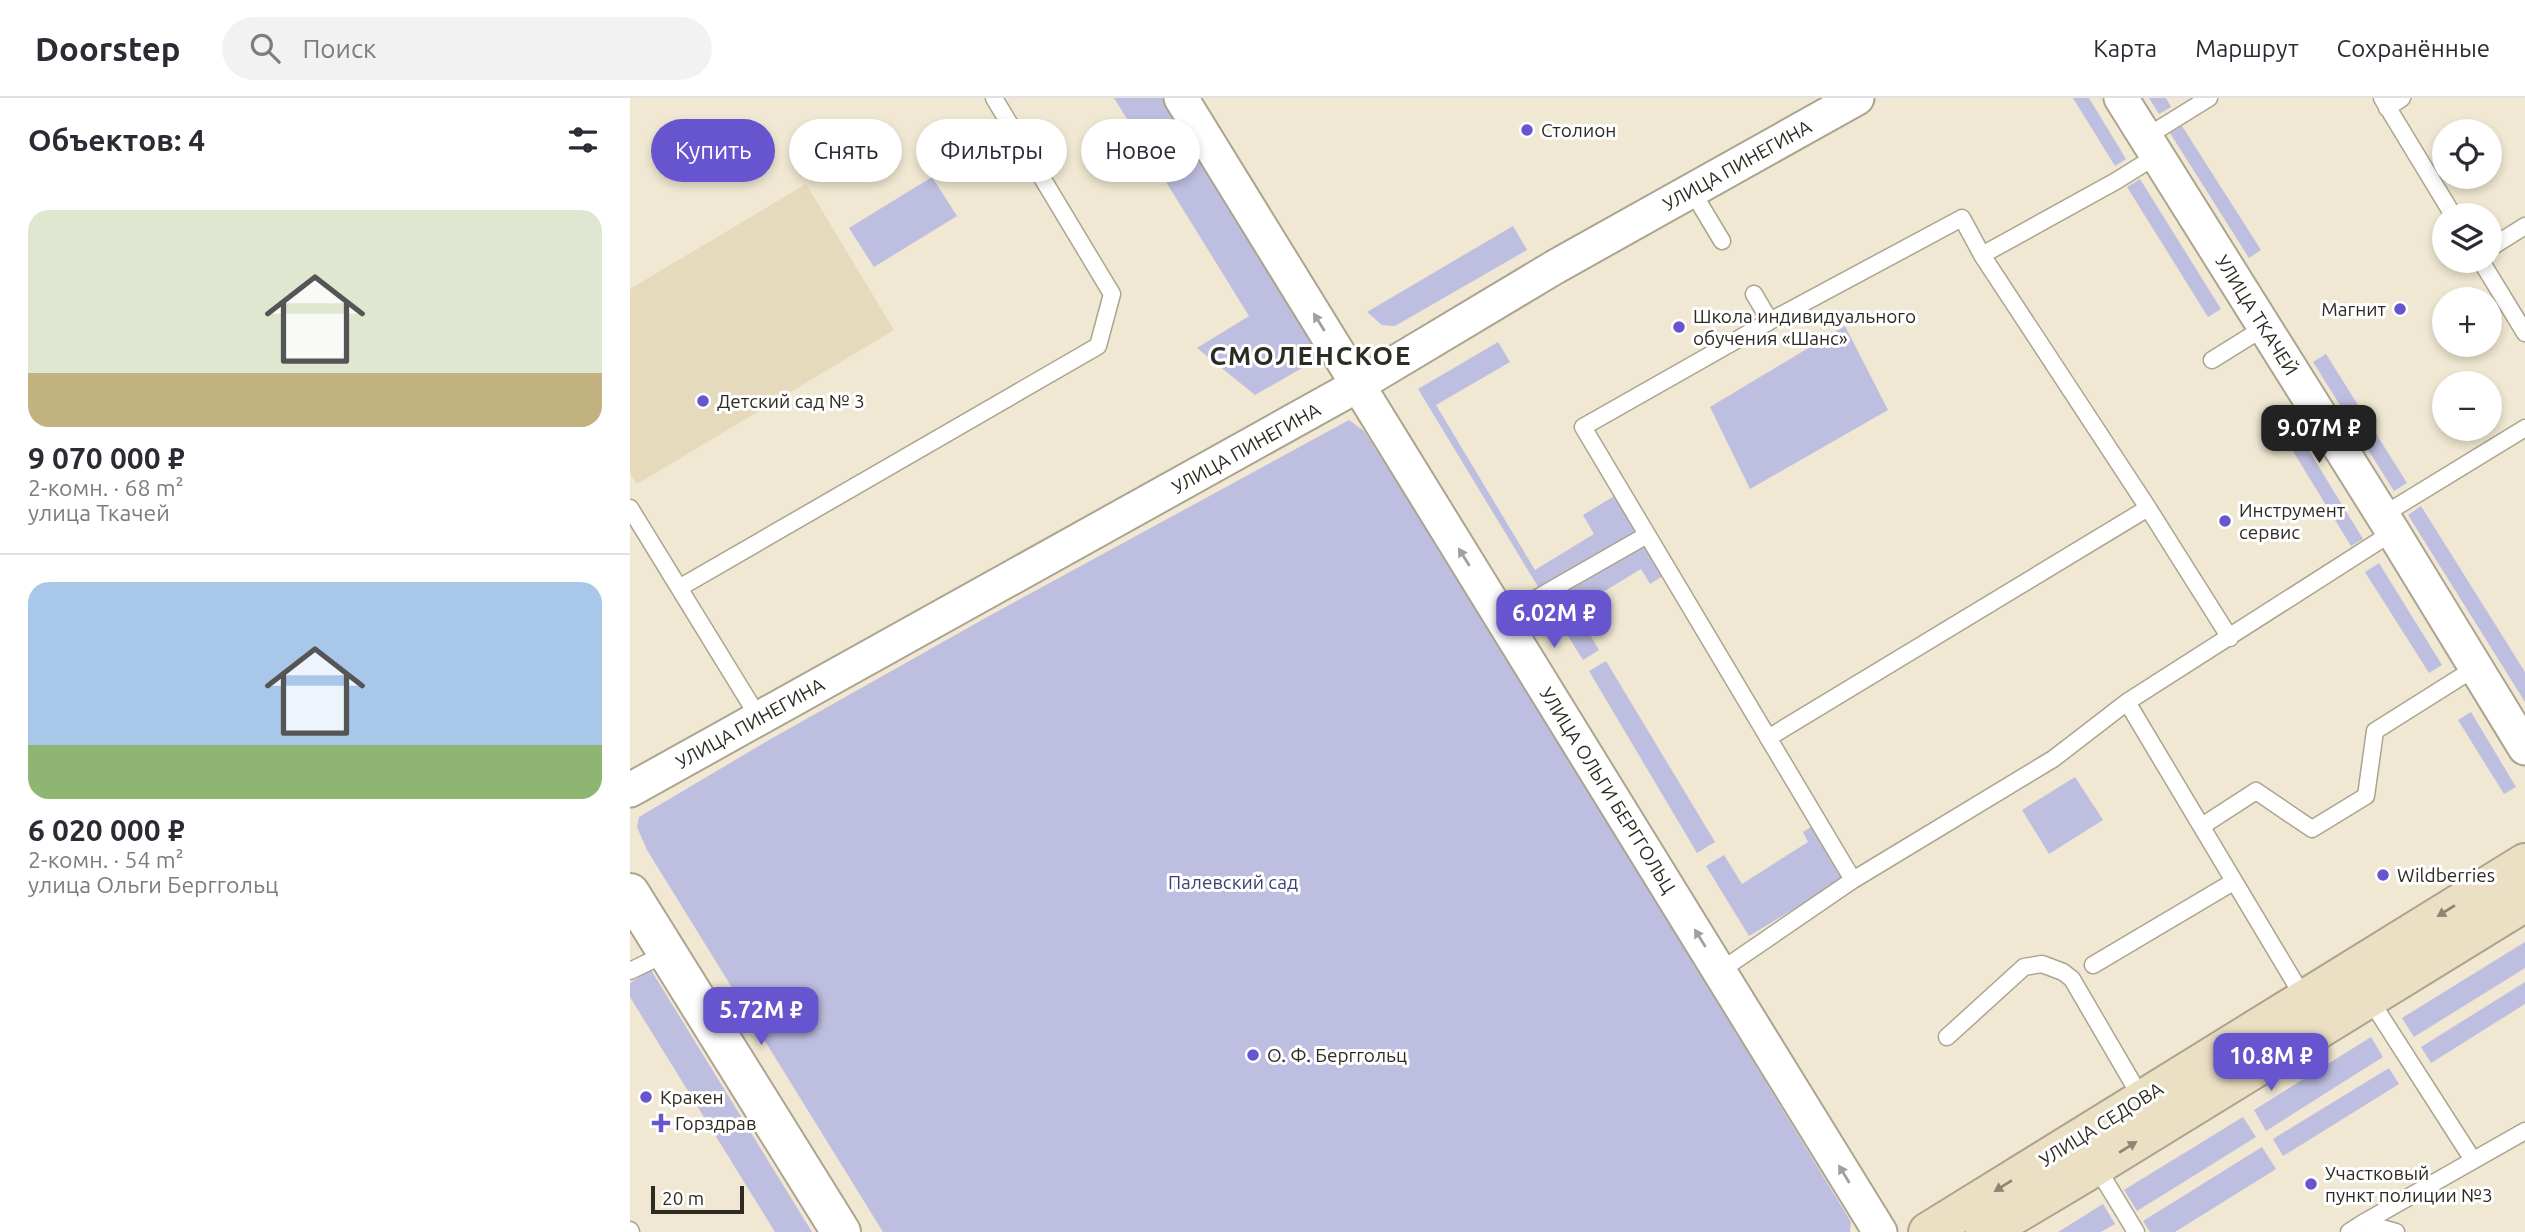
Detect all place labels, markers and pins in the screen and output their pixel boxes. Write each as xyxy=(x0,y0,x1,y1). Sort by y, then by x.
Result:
place label: Столион xyxy=(1541,119,1616,141)
marker: Столион xyxy=(1519,122,1535,138)
place label: Магнит xyxy=(2321,298,2387,320)
marker: Магнит xyxy=(2392,301,2408,317)
place label: Школа индивидуального обучения «Шанс» xyxy=(1693,305,1916,349)
marker: Школа индивидуального обучения «Шанс» xyxy=(1671,319,1687,335)
place label: Детский сад № 3 xyxy=(717,390,865,412)
marker: Детский сад № 3 xyxy=(695,393,711,409)
pin: 9.07M ₽ xyxy=(2254,406,2384,465)
place label: Инструмент сервис xyxy=(2239,499,2346,543)
marker: Инструмент сервис xyxy=(2217,513,2233,529)
pin: 6.02M ₽ xyxy=(1489,590,1619,650)
place label: Wildberries xyxy=(2397,864,2495,886)
marker: Wildberries xyxy=(2375,867,2391,883)
pin: 5.72M ₽ xyxy=(696,988,826,1047)
pin: 10.8M ₽ xyxy=(2206,1034,2336,1093)
place label: О. Ф. Берггольц xyxy=(1267,1044,1407,1066)
marker: О. Ф. Берггольц xyxy=(1245,1047,1261,1063)
place label: Кракен xyxy=(660,1086,724,1108)
marker: Кракен xyxy=(638,1089,654,1105)
place label: Горздрав xyxy=(675,1112,756,1134)
marker: Горздрав xyxy=(653,1115,669,1131)
place label: Участковый пункт полиции №3 xyxy=(2325,1162,2493,1206)
marker: Участковый пункт полиции №3 xyxy=(2303,1176,2319,1192)

